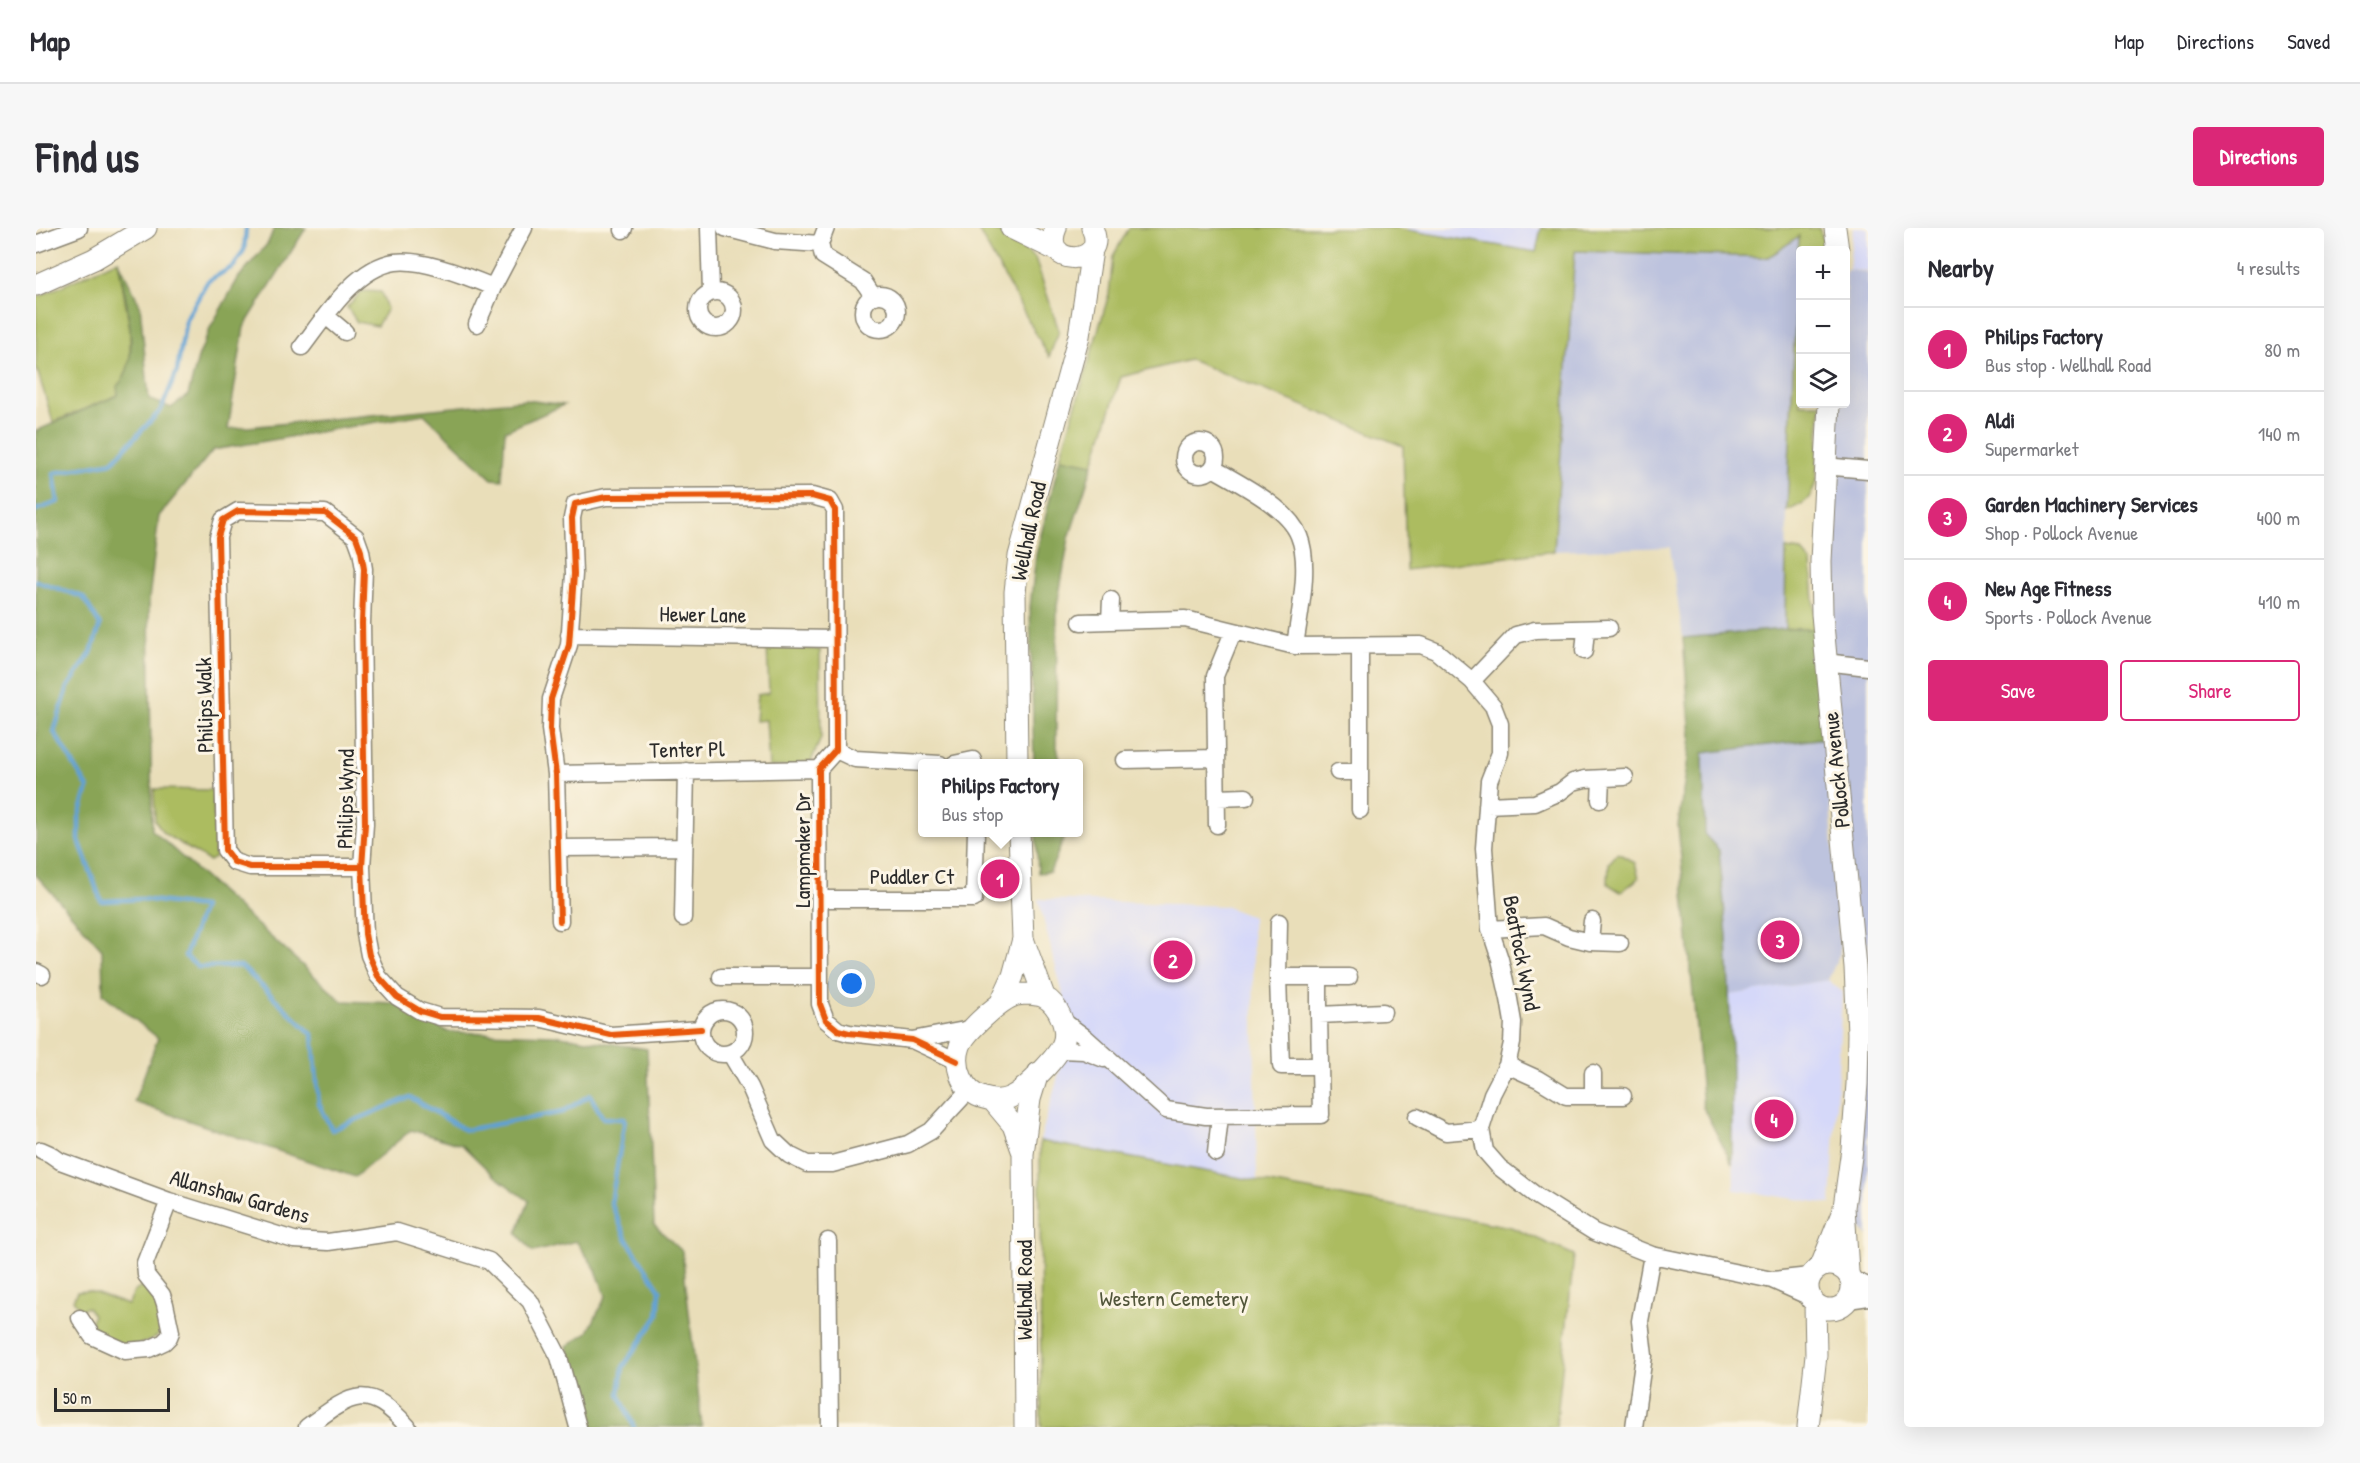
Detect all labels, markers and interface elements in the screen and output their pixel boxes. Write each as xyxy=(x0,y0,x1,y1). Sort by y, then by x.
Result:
text: Map xyxy=(30,22,70,60)
text: Map xyxy=(2114,27,2144,56)
text: Directions xyxy=(2177,27,2254,56)
text: Saved xyxy=(2287,27,2330,56)
button: Directions xyxy=(2193,127,2324,186)
text: Find us xyxy=(36,128,139,185)
map controls xyxy=(1796,246,1850,408)
button: + xyxy=(1796,246,1850,300)
text: Nearby xyxy=(1928,250,1994,285)
text: 4 results xyxy=(2237,254,2300,281)
button: − xyxy=(1796,300,1850,354)
text: Philips Factory xyxy=(1985,321,2103,351)
text: 1 xyxy=(1944,336,1951,363)
text: 80 m xyxy=(2264,336,2300,363)
text: Bus stop · Wellhall Road xyxy=(1985,351,2151,378)
button: layers xyxy=(1796,354,1850,408)
text: Aldi xyxy=(1985,405,2015,435)
text: 2 xyxy=(1943,420,1952,447)
text: 140 m xyxy=(2258,420,2300,447)
text: Supermarket xyxy=(1985,435,2079,462)
street label: Wellhall Road xyxy=(1003,478,1053,583)
text: Garden Machinery Services xyxy=(1985,489,2198,519)
text: 3 xyxy=(1943,504,1952,531)
text: 400 m xyxy=(2256,504,2300,531)
text: Shop · Pollock Avenue xyxy=(1985,519,2138,546)
text: New Age Fitness xyxy=(1985,573,2111,603)
text: 4 xyxy=(1944,588,1951,615)
text: 410 m xyxy=(2258,588,2300,615)
street label: Hewer Lane xyxy=(659,598,747,630)
text: Sports · Pollock Avenue xyxy=(1985,603,2152,630)
street label: Philips Walk xyxy=(188,657,220,753)
button: Save xyxy=(1928,660,2108,721)
button: Share xyxy=(2120,660,2300,721)
street label: Pollock Avenue xyxy=(1815,710,1857,829)
street label: Tenter Pl xyxy=(649,733,725,765)
street label: Philips Wynd xyxy=(329,748,361,849)
popup xyxy=(918,759,1083,837)
text: Philips Factory xyxy=(941,770,1060,800)
street label: Lampmaker Dr xyxy=(787,792,817,908)
text: Bus stop xyxy=(941,800,1003,827)
pin: 1 xyxy=(980,856,1020,902)
street label: Puddler Ct xyxy=(870,861,955,891)
street label: Beattock Wynd xyxy=(1496,893,1548,1014)
pin: 3 xyxy=(1760,918,1800,962)
pin: 2 xyxy=(1154,938,1192,982)
your location xyxy=(837,969,866,998)
pin: 4 xyxy=(1754,1096,1794,1142)
street label: Allanshaw Gardens xyxy=(167,1162,313,1230)
street label: Wellhall Road xyxy=(1009,1239,1039,1340)
park label: Western Cemetery xyxy=(1099,1283,1249,1313)
scale bar xyxy=(54,1385,170,1412)
text: 50 m xyxy=(63,1387,92,1409)

